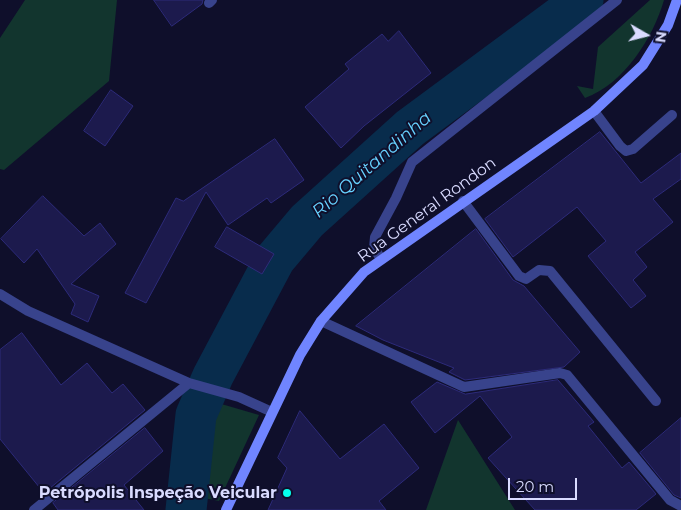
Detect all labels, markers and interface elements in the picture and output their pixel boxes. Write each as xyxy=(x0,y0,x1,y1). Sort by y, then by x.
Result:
north arrow xyxy=(621,10,671,60)
text: N xyxy=(651,30,671,44)
water label: Rio Quitandinha xyxy=(308,107,436,223)
street label: Rua General Rondon xyxy=(354,153,500,267)
scale bar xyxy=(511,468,580,500)
text: 20 m xyxy=(516,477,554,496)
place label: Petrópolis Inspeção Veicular xyxy=(39,483,277,503)
marker: Petrópolis Inspeção Veicular xyxy=(281,487,293,499)

